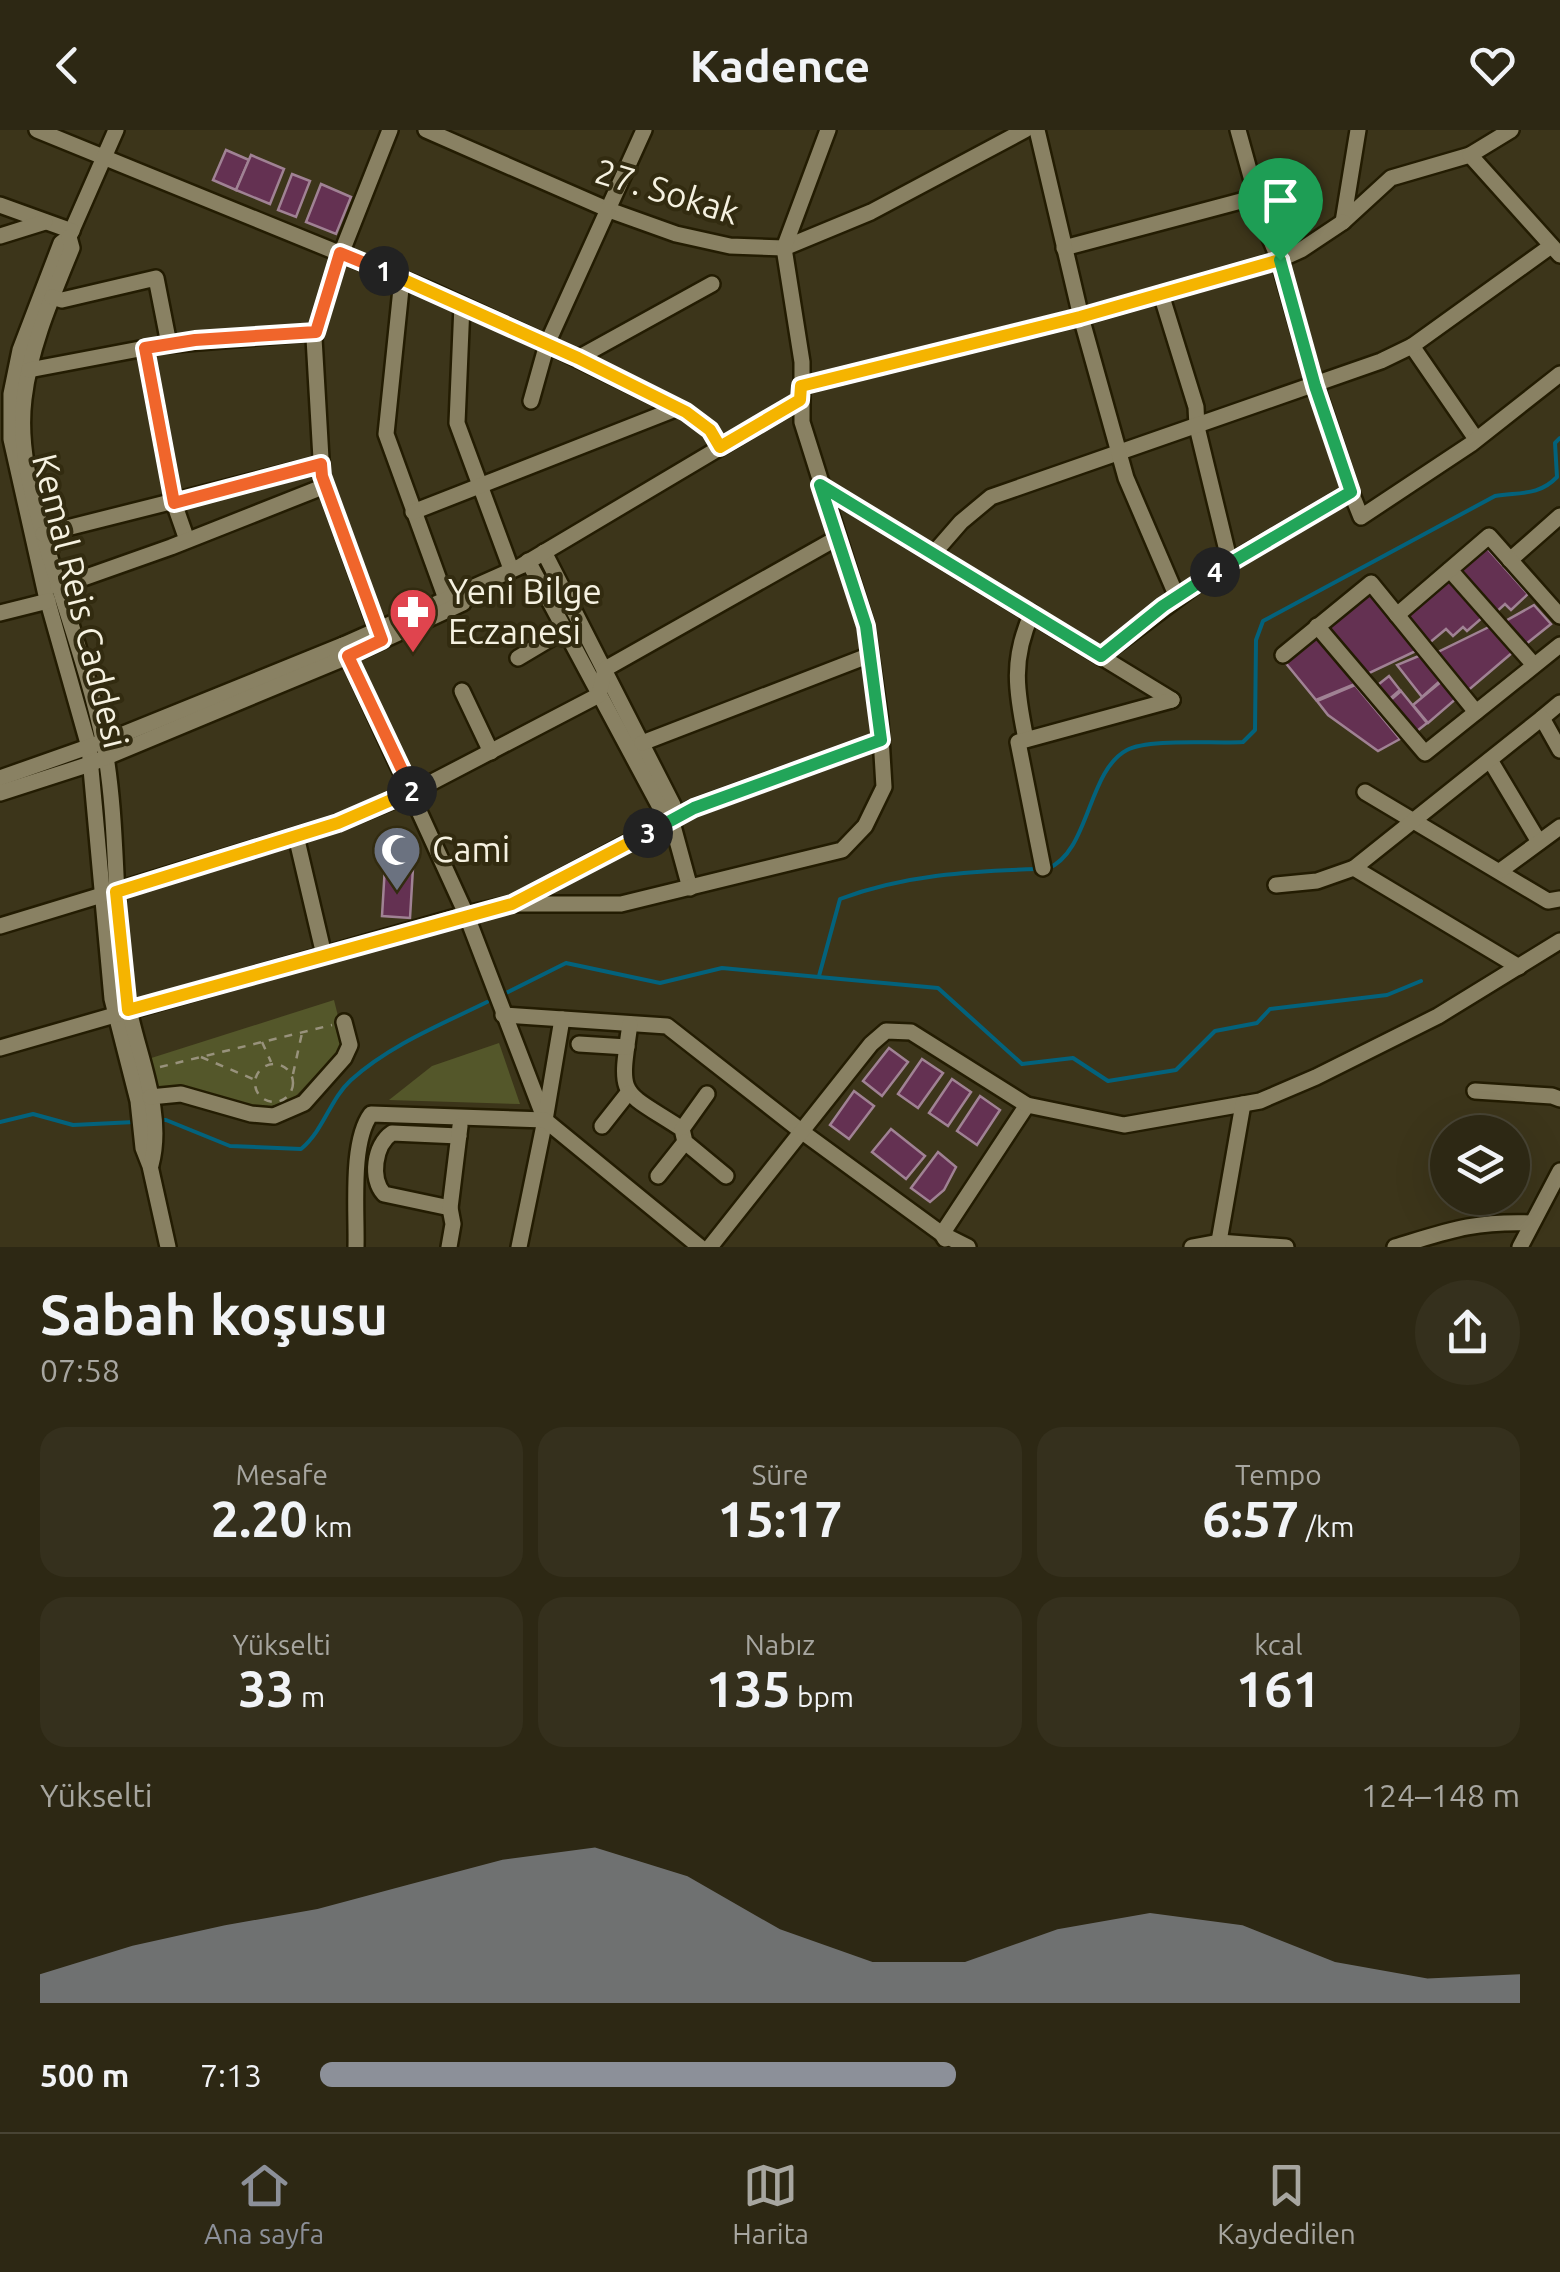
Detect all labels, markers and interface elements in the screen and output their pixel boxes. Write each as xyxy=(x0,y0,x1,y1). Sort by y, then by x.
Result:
icon: back xyxy=(40,38,95,93)
icon: heart xyxy=(1465,38,1520,93)
text: Kadence xyxy=(690,40,870,91)
street label: 27. Sokak xyxy=(591,150,744,232)
pin xyxy=(1238,158,1323,261)
icon: arrive xyxy=(1253,173,1308,228)
pin: 1 xyxy=(359,246,409,296)
text: 1 xyxy=(376,255,392,286)
street label: Kemal Reis Caddesi xyxy=(25,450,137,752)
pin: 4 xyxy=(1190,547,1240,597)
text: 4 xyxy=(1207,556,1223,587)
place label: Yeni Bilge Eczanesi xyxy=(448,571,602,651)
pharmacy icon: Yeni Bilge Eczanesi xyxy=(387,586,439,654)
pin: 2 xyxy=(387,766,437,816)
text: 2 xyxy=(404,775,420,806)
pin: 3 xyxy=(623,808,673,858)
text: 3 xyxy=(640,817,656,848)
mosque icon: Cami xyxy=(371,824,423,892)
place label: Cami xyxy=(432,829,510,869)
map controls xyxy=(1430,1115,1530,1215)
button: layers xyxy=(1430,1115,1530,1215)
button: share xyxy=(1415,1280,1520,1385)
text: Sabah koşusu xyxy=(40,1284,388,1345)
text: 07:58 xyxy=(40,1352,120,1388)
text: Mesafe xyxy=(235,1459,328,1490)
text: Süre xyxy=(752,1459,808,1490)
text: Tempo xyxy=(1235,1459,1322,1490)
text: 2.20 xyxy=(211,1490,308,1546)
text: 15:17 xyxy=(717,1490,843,1546)
text: 6:57 xyxy=(1202,1490,1299,1546)
text: km xyxy=(308,1511,352,1542)
text: /km xyxy=(1299,1511,1354,1542)
text: Yükselti xyxy=(232,1629,331,1660)
text: Nabız xyxy=(745,1629,815,1660)
text: kcal xyxy=(1254,1629,1303,1660)
text: 33 xyxy=(238,1660,295,1716)
text: 135 xyxy=(706,1660,791,1716)
text: 161 xyxy=(1236,1660,1321,1716)
text: m xyxy=(295,1681,325,1712)
text: bpm xyxy=(791,1681,854,1712)
text: Yükselti xyxy=(40,1777,152,1813)
text: 124–148 m xyxy=(1361,1777,1520,1813)
text: 500 m xyxy=(40,2057,129,2093)
text: 7:13 xyxy=(200,2057,262,2093)
tab: Ana sayfa xyxy=(204,2158,324,2249)
tab: Harita xyxy=(732,2158,809,2249)
tab: Kaydedilen xyxy=(1217,2158,1356,2249)

